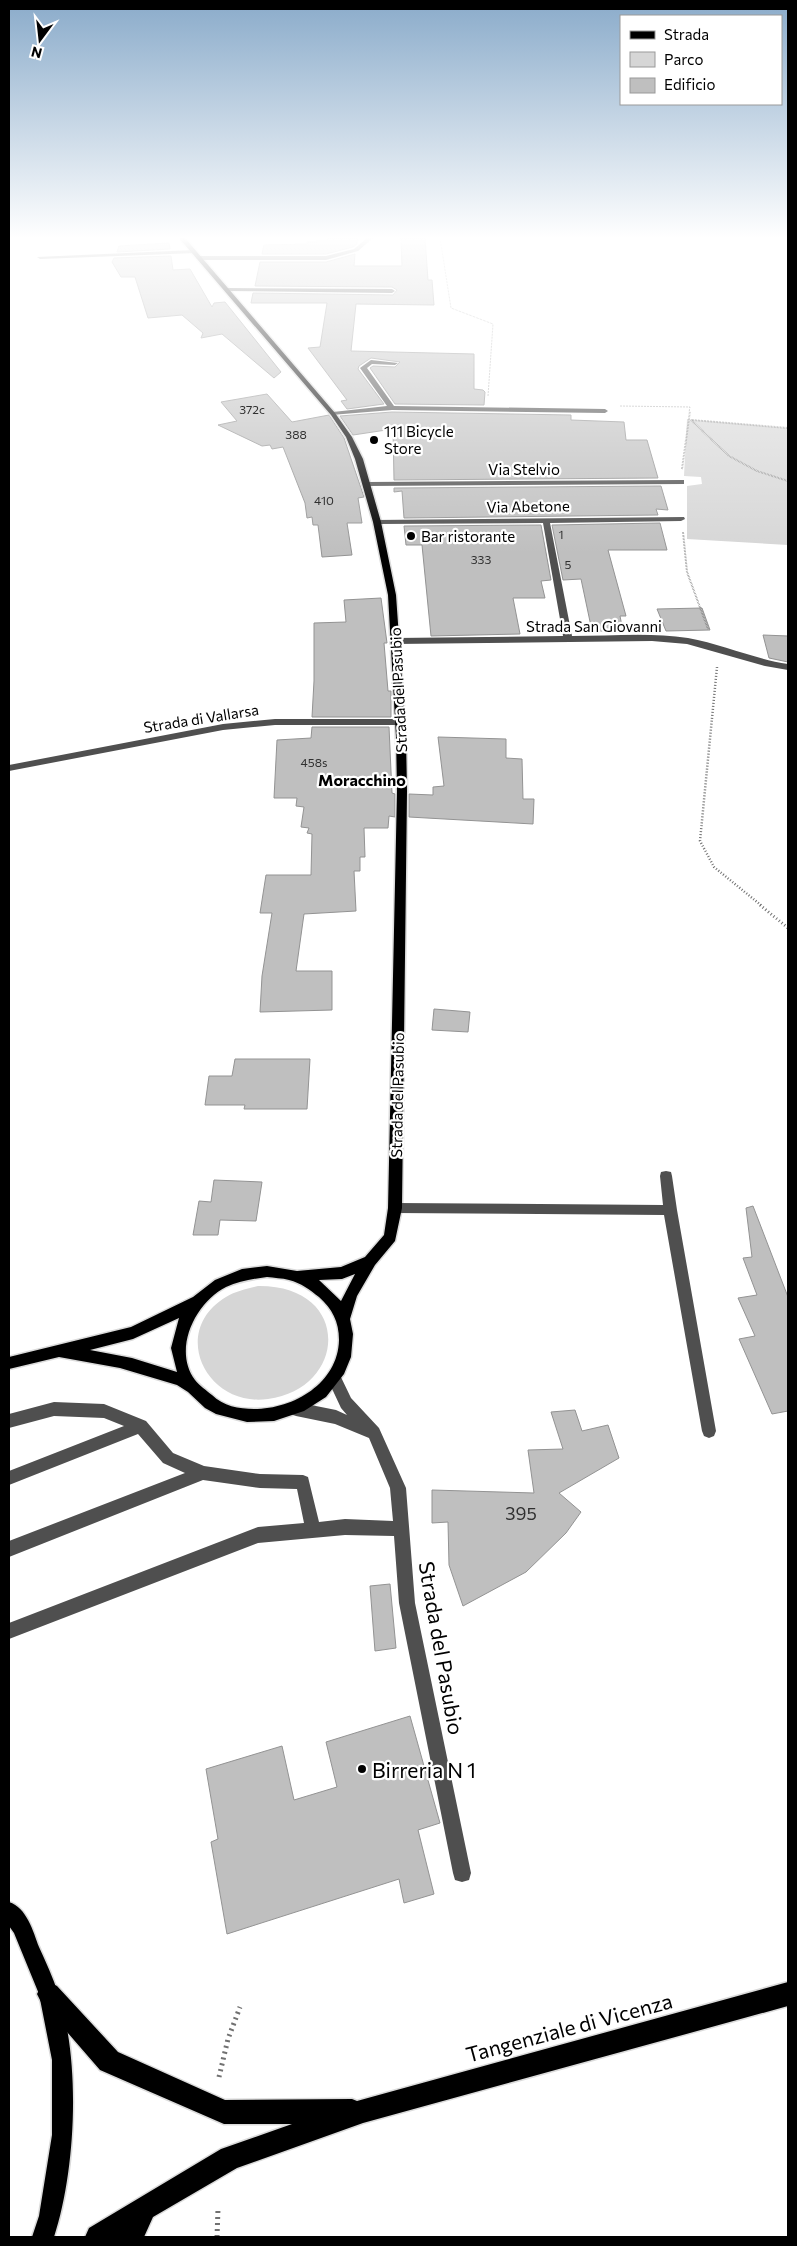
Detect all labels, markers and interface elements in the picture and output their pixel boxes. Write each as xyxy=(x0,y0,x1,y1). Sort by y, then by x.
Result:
north arrow xyxy=(15,15,65,65)
legend xyxy=(620,15,782,105)
text: Strada xyxy=(664,25,709,43)
text: N xyxy=(29,43,44,63)
text: Parco xyxy=(664,50,703,68)
text: Edificio xyxy=(664,75,715,93)
house number: 372c xyxy=(239,402,265,416)
place label: 111 Bicycle Store xyxy=(384,422,454,457)
house number: 388 xyxy=(285,427,307,441)
marker: 111 Bicycle Store xyxy=(368,434,380,446)
street label: Via Stelvio xyxy=(488,460,560,478)
house number: 410 xyxy=(314,493,334,507)
street label: Via Abetone xyxy=(486,496,570,516)
place label: Bar ristorante xyxy=(421,527,515,545)
house number: 1 xyxy=(558,527,564,541)
marker: Bar ristorante xyxy=(405,530,417,542)
house number: 333 xyxy=(471,552,491,566)
house number: 5 xyxy=(565,557,572,571)
street label: Strada San Giovanni xyxy=(526,617,662,635)
street label: Strada del Pasubio xyxy=(386,627,410,753)
street label: Strada di Vallarsa xyxy=(142,700,260,736)
house number: 458s xyxy=(301,755,327,769)
district label: Moracchino xyxy=(318,770,406,789)
street label: Strada del Pasubio xyxy=(387,1032,407,1158)
house number: 395 xyxy=(505,1502,537,1524)
street label: Strada del Pasubio xyxy=(414,1559,470,1737)
place label: Birreria N 1 xyxy=(372,1757,476,1782)
marker: Birreria N 1 xyxy=(356,1763,368,1775)
street label: Tangenziale di Vicenza xyxy=(463,1987,675,2067)

